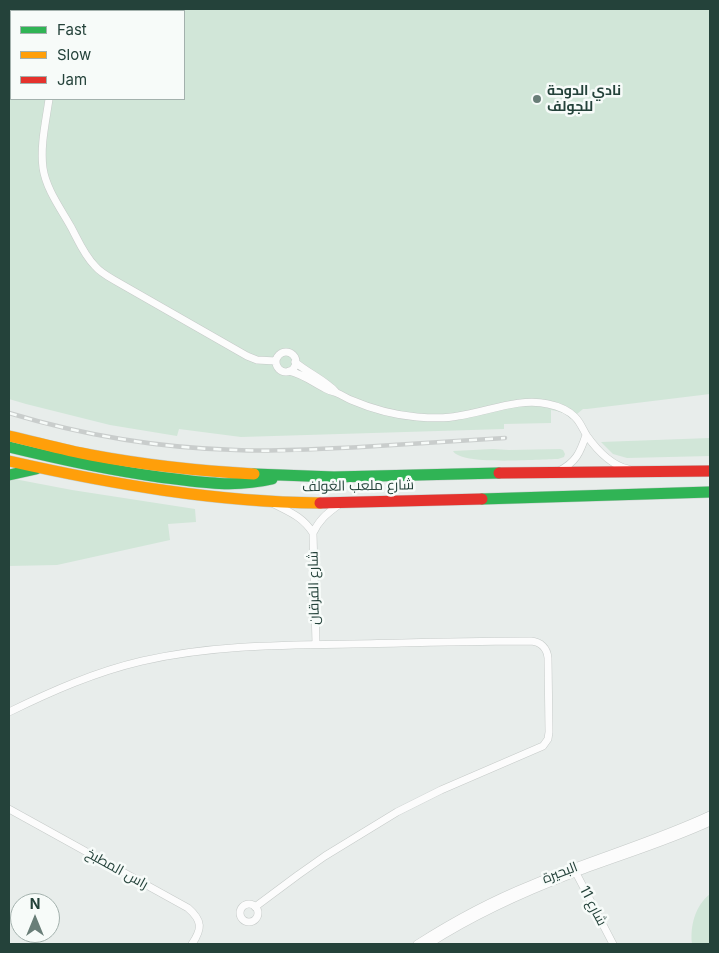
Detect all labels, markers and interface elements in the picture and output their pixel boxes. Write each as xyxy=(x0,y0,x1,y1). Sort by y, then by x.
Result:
legend xyxy=(10,10,185,100)
text: Fast xyxy=(57,20,87,39)
text: Slow xyxy=(57,45,91,64)
text: Jam xyxy=(57,70,87,89)
place label: نادي الدوحة للجولف xyxy=(547,83,621,115)
marker: نادي الدوحة للجولف xyxy=(531,93,543,105)
street label: شارع ملعب الغولف xyxy=(302,477,414,495)
street label: شارع الفرقان xyxy=(305,551,323,625)
street label: راس المطبخ xyxy=(83,845,151,893)
street label: البحيرة xyxy=(540,859,580,887)
street label: شارع 11 xyxy=(576,883,610,929)
north arrow xyxy=(10,893,60,943)
text: N xyxy=(30,895,40,912)

